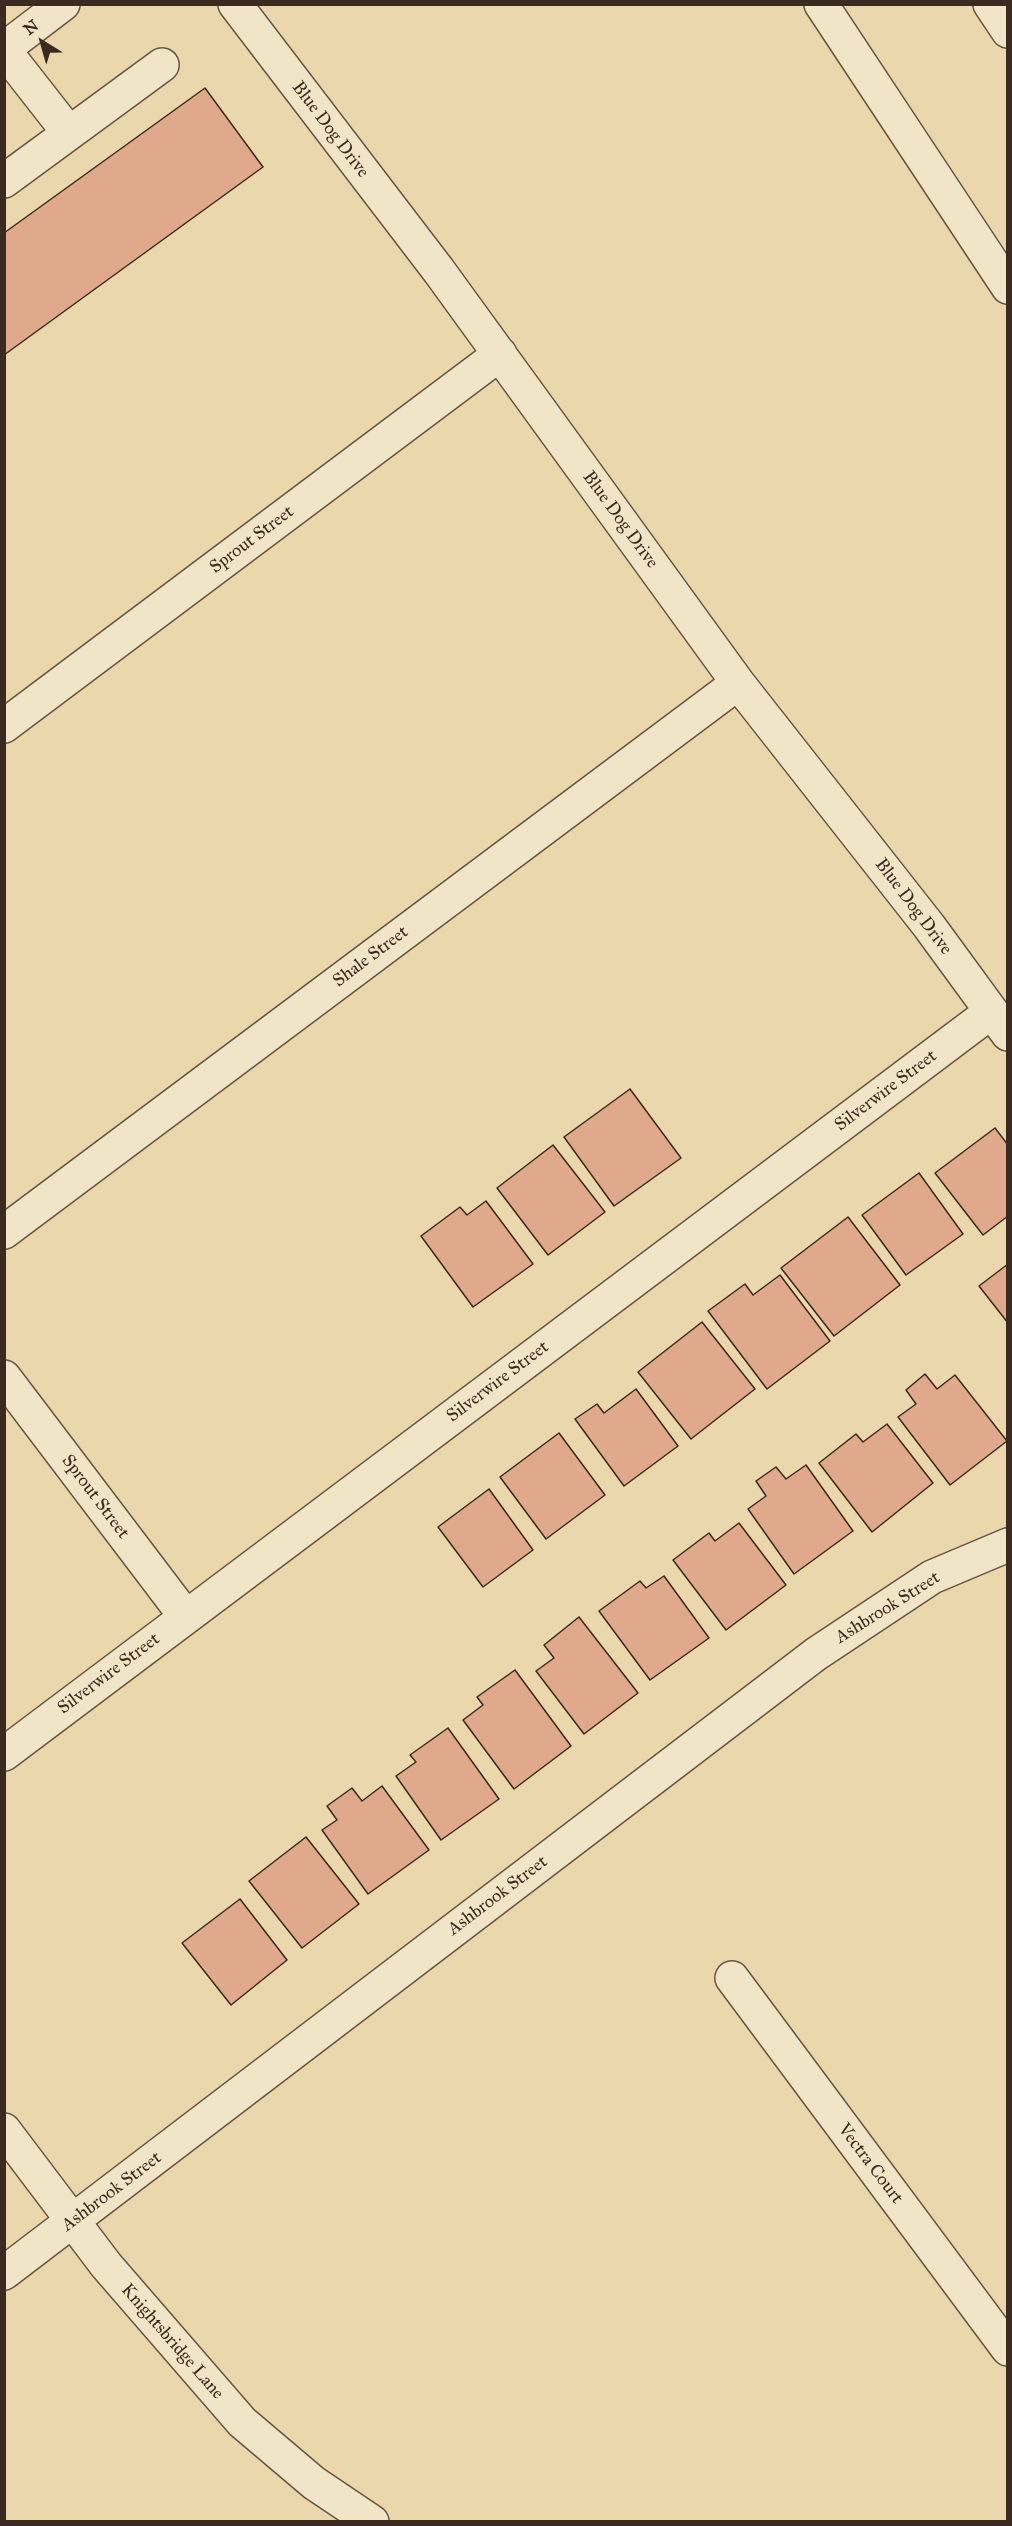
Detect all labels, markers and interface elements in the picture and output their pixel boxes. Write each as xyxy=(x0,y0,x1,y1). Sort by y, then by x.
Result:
north arrow xyxy=(12,12,72,72)
text: N xyxy=(20,16,42,39)
street label: Blue Dog Drive xyxy=(287,78,373,182)
street label: Blue Dog Drive xyxy=(577,467,663,573)
street label: Sprout Street xyxy=(206,501,298,579)
street label: Blue Dog Drive xyxy=(870,855,956,959)
street label: Shale Street xyxy=(329,922,413,992)
street label: Silverwire Street xyxy=(831,1046,941,1136)
street label: Silverwire Street xyxy=(443,1337,553,1427)
street label: Sprout Street xyxy=(56,1451,134,1543)
street label: Ashbrook Street xyxy=(832,1567,944,1649)
street label: Silverwire Street xyxy=(54,1629,164,1719)
street label: Ashbrook Street xyxy=(444,1851,552,1941)
street label: Vectra Court xyxy=(833,2120,907,2208)
street label: Ashbrook Street xyxy=(58,2147,166,2237)
street label: Knightsbridge Lane xyxy=(116,2280,228,2404)

